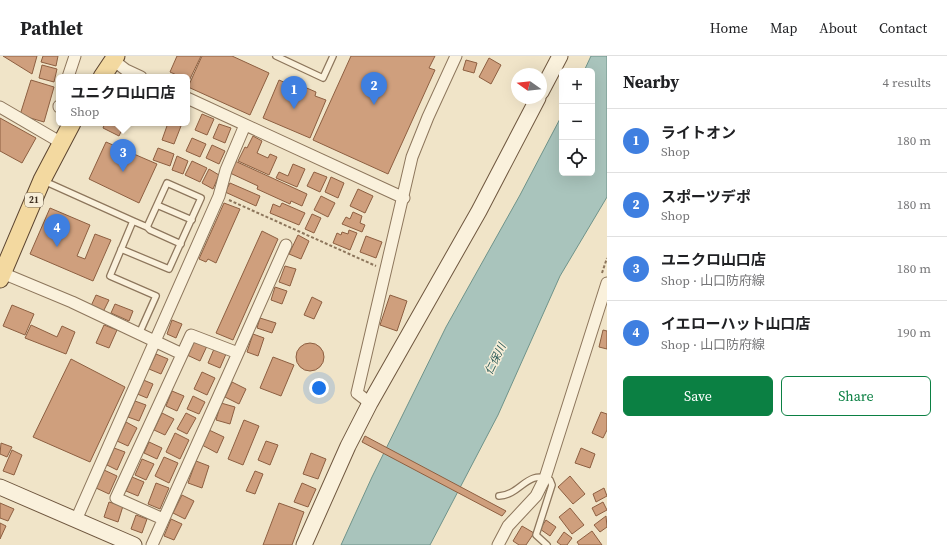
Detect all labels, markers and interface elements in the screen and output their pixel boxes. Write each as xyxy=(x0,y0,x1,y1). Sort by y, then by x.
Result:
text: Pathlet xyxy=(20,15,83,41)
text: Home xyxy=(710,18,748,38)
text: Map xyxy=(770,18,797,38)
text: About xyxy=(819,18,857,38)
text: Contact xyxy=(879,18,927,38)
north arrow xyxy=(511,68,547,104)
map controls xyxy=(559,68,595,176)
button: + xyxy=(559,68,595,104)
text: Nearby xyxy=(623,70,679,94)
pin: 2 xyxy=(361,72,387,105)
popup xyxy=(56,74,190,126)
text: 4 results xyxy=(883,74,931,91)
pin: 1 xyxy=(281,76,307,109)
text: ユニクロ山口店 xyxy=(70,82,176,103)
text: Shop xyxy=(70,103,99,120)
button: − xyxy=(559,104,595,140)
text: ライトオン xyxy=(661,122,736,143)
text: 1 xyxy=(632,132,640,149)
text: 180 m xyxy=(897,132,931,149)
pin: 3 xyxy=(110,139,136,172)
button: locate xyxy=(559,140,595,176)
text: Shop xyxy=(661,143,690,160)
text: スポーツデポ xyxy=(661,186,751,207)
road number: 21 xyxy=(25,193,43,207)
text: 2 xyxy=(632,196,640,213)
text: 180 m xyxy=(897,196,931,213)
text: Shop xyxy=(661,207,690,224)
pin: 4 xyxy=(44,214,70,247)
text: ユニクロ山口店 xyxy=(661,249,766,270)
text: 3 xyxy=(632,260,640,277)
text: 180 m xyxy=(897,260,931,277)
text: Shop · 山口防府線 xyxy=(661,272,765,289)
text: イエローハット山口店 xyxy=(661,313,811,334)
text: 4 xyxy=(632,324,640,341)
text: 190 m xyxy=(897,324,931,341)
text: Shop · 山口防府線 xyxy=(661,336,765,353)
water label: 仁保川 xyxy=(481,340,510,377)
button: Save xyxy=(623,376,773,416)
button: Share xyxy=(781,376,931,416)
your location xyxy=(309,378,329,398)

